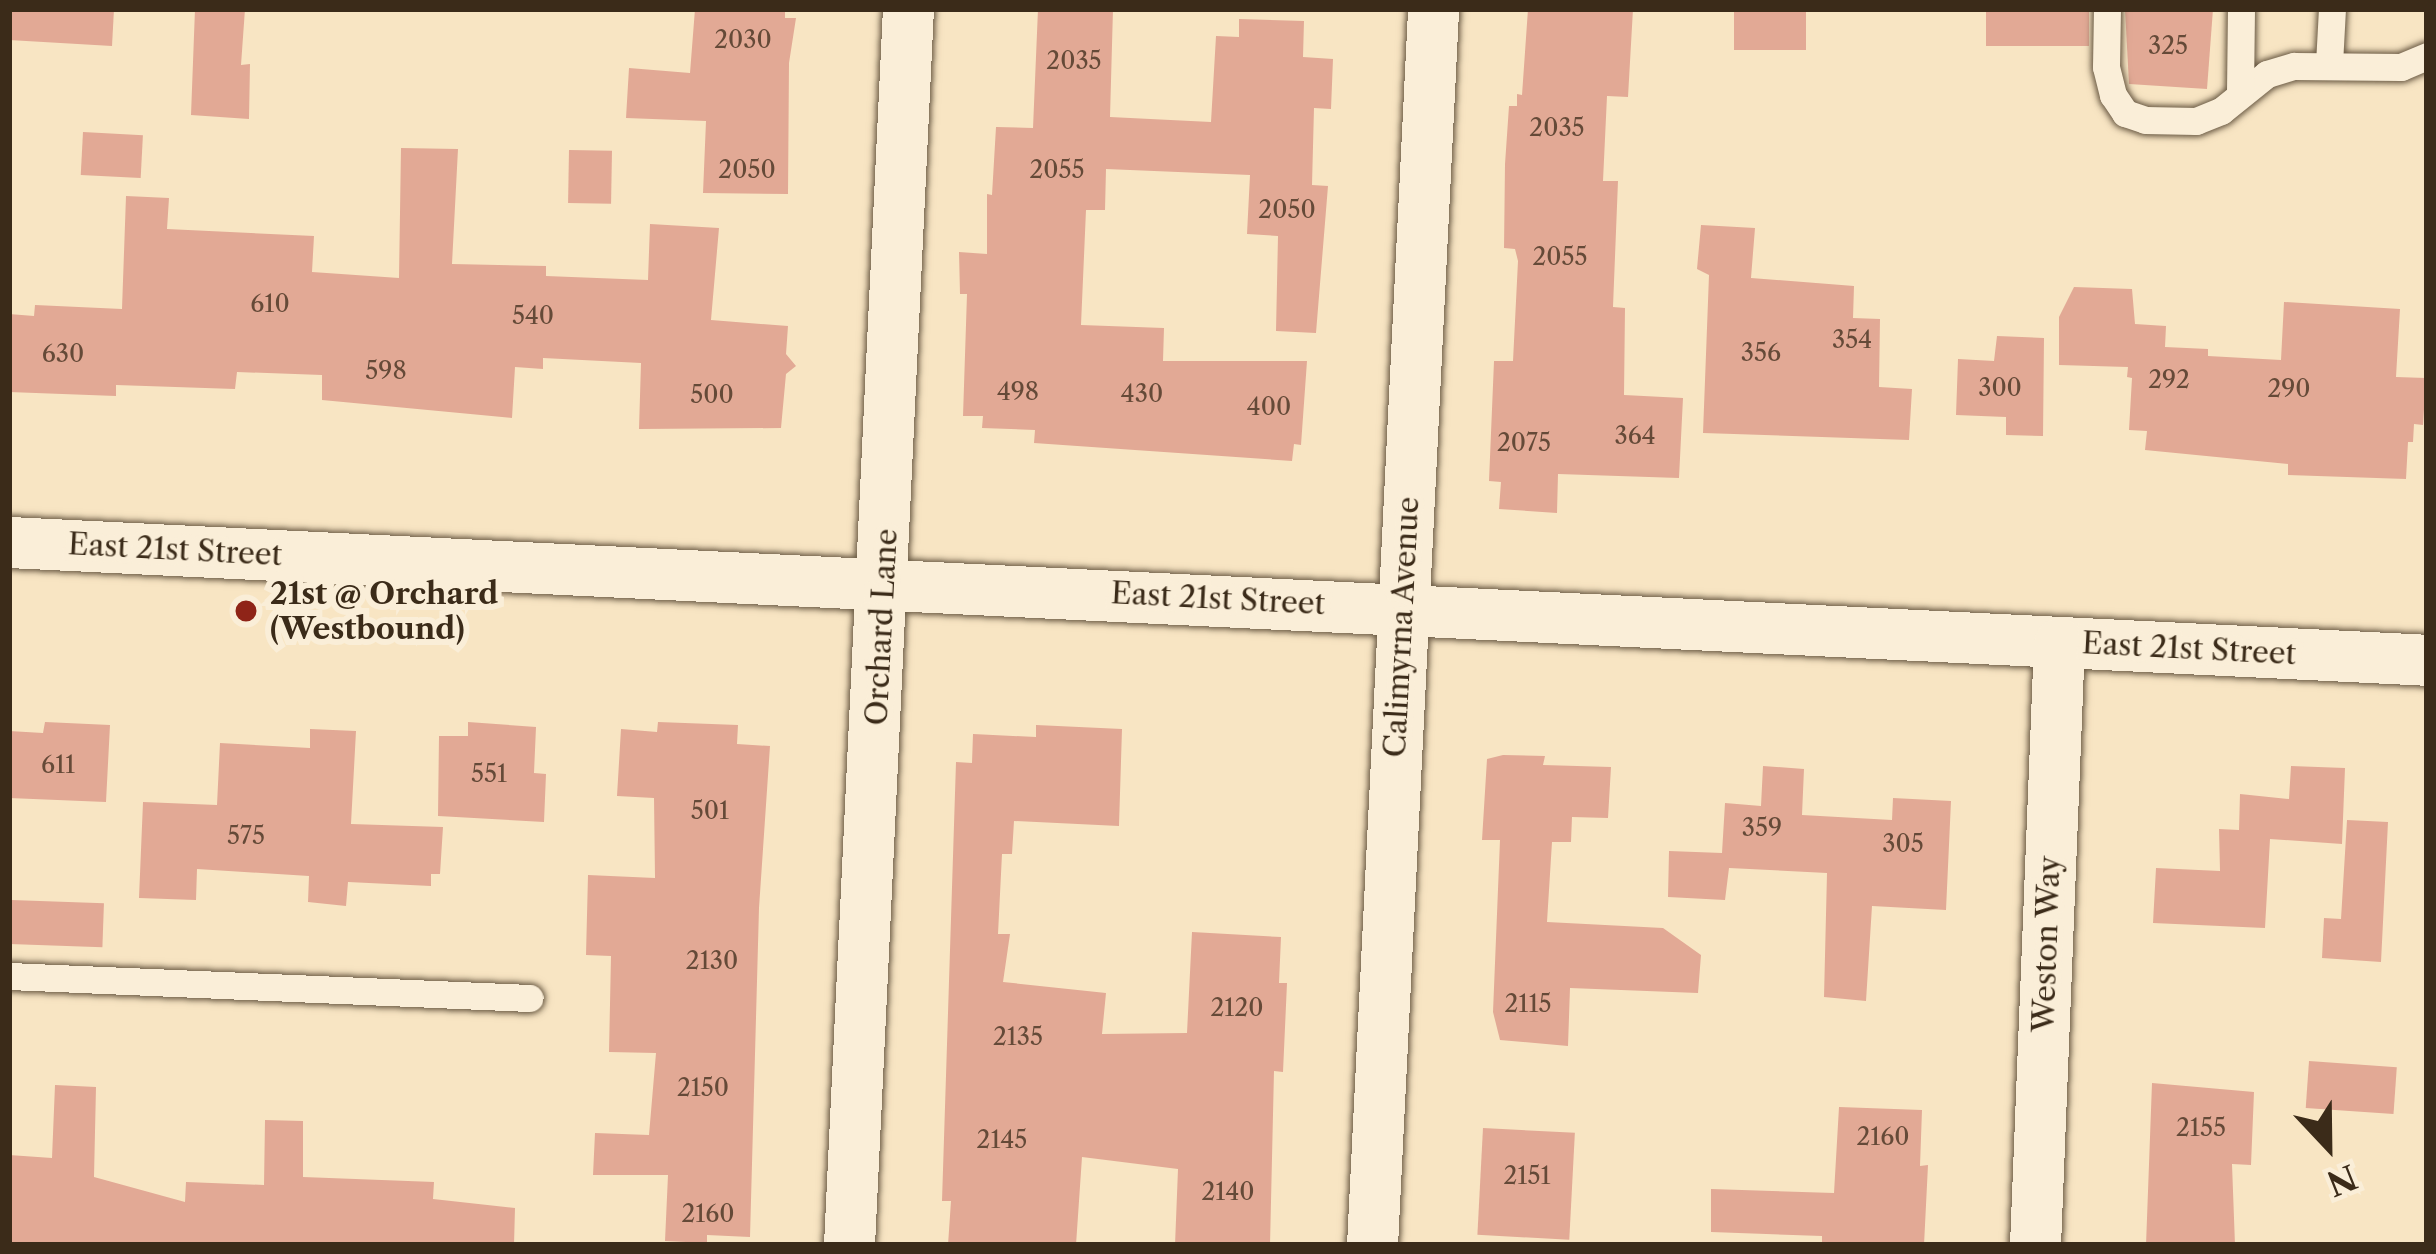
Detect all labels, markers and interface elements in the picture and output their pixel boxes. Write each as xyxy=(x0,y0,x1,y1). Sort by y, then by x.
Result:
house number: 2030 xyxy=(714,26,772,54)
house number: 325 xyxy=(2148,32,2188,60)
house number: 2035 xyxy=(1046,47,1102,75)
house number: 2035 xyxy=(1529,114,1585,142)
house number: 2050 xyxy=(718,156,776,184)
house number: 2055 xyxy=(1029,156,1085,184)
house number: 2050 xyxy=(1258,196,1316,224)
house number: 2055 xyxy=(1532,243,1588,271)
house number: 610 xyxy=(250,290,290,318)
house number: 540 xyxy=(512,302,554,330)
house number: 354 xyxy=(1832,326,1872,354)
house number: 356 xyxy=(1741,339,1781,367)
house number: 630 xyxy=(42,340,84,368)
house number: 598 xyxy=(365,357,407,385)
house number: 292 xyxy=(2148,366,2190,394)
house number: 300 xyxy=(1978,374,2022,402)
house number: 290 xyxy=(2267,375,2311,403)
house number: 498 xyxy=(997,378,1039,406)
house number: 430 xyxy=(1121,380,1163,408)
house number: 500 xyxy=(690,381,734,409)
house number: 400 xyxy=(1247,393,1291,421)
house number: 364 xyxy=(1614,422,1656,450)
house number: 2075 xyxy=(1497,429,1551,457)
street label: Calimyrna Avenue xyxy=(1377,495,1427,759)
street label: East 21st Street xyxy=(67,526,283,574)
street label: Orchard Lane xyxy=(859,528,905,726)
street label: East 21st Street xyxy=(1110,575,1326,623)
place label: 21st @ Orchard (Westbound) xyxy=(270,576,498,646)
marker: 21st @ Orchard (Westbound) xyxy=(233,598,259,624)
street label: East 21st Street xyxy=(2081,625,2297,673)
house number: 611 xyxy=(41,751,75,779)
house number: 551 xyxy=(471,760,507,788)
house number: 501 xyxy=(691,797,729,825)
house number: 359 xyxy=(1742,814,1782,842)
house number: 575 xyxy=(227,822,265,850)
house number: 305 xyxy=(1882,830,1924,858)
street label: Weston Way xyxy=(2026,855,2068,1033)
house number: 2130 xyxy=(686,947,738,975)
house number: 2115 xyxy=(1504,990,1552,1018)
house number: 2120 xyxy=(1211,994,1263,1022)
house number: 2135 xyxy=(993,1023,1043,1051)
house number: 2150 xyxy=(677,1074,729,1102)
north arrow xyxy=(2268,1086,2388,1206)
house number: 2155 xyxy=(2176,1114,2226,1142)
house number: 2160 xyxy=(1856,1123,1910,1151)
house number: 2145 xyxy=(977,1126,1027,1154)
text: N xyxy=(2321,1155,2363,1204)
house number: 2151 xyxy=(1503,1162,1551,1190)
house number: 2140 xyxy=(1202,1178,1254,1206)
house number: 2160 xyxy=(681,1200,735,1228)

